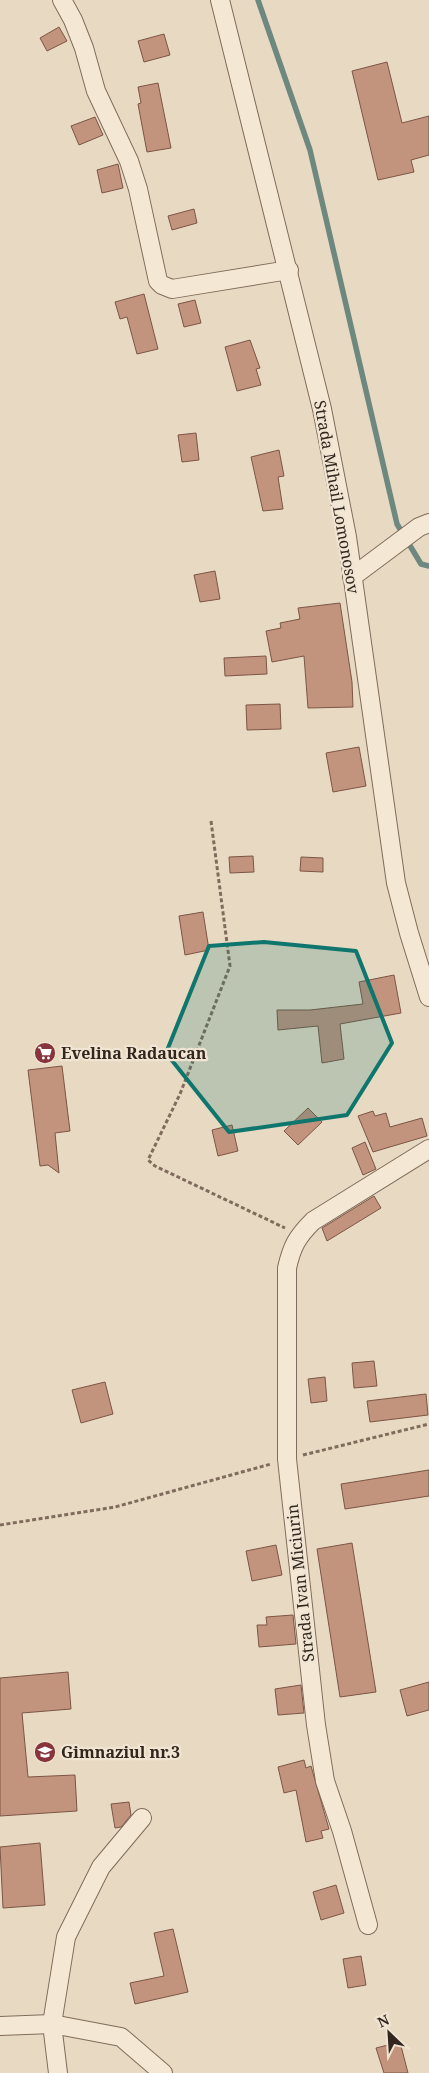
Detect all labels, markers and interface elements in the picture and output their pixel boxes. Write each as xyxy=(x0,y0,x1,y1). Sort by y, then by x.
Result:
street label: Strada Mihail Lomonosov xyxy=(309,399,365,596)
supermarket icon: Evelina Radaucan xyxy=(33,1041,57,1065)
place label: Evelina Radaucan xyxy=(61,1042,207,1064)
street label: Strada Ivan Miciurin xyxy=(281,1503,319,1663)
school or university icon: Gimnaziul nr.3 xyxy=(33,1740,57,1764)
place label: Gimnaziul nr.3 xyxy=(61,1741,180,1763)
north arrow xyxy=(364,2008,414,2058)
text: N xyxy=(374,2010,392,2032)

